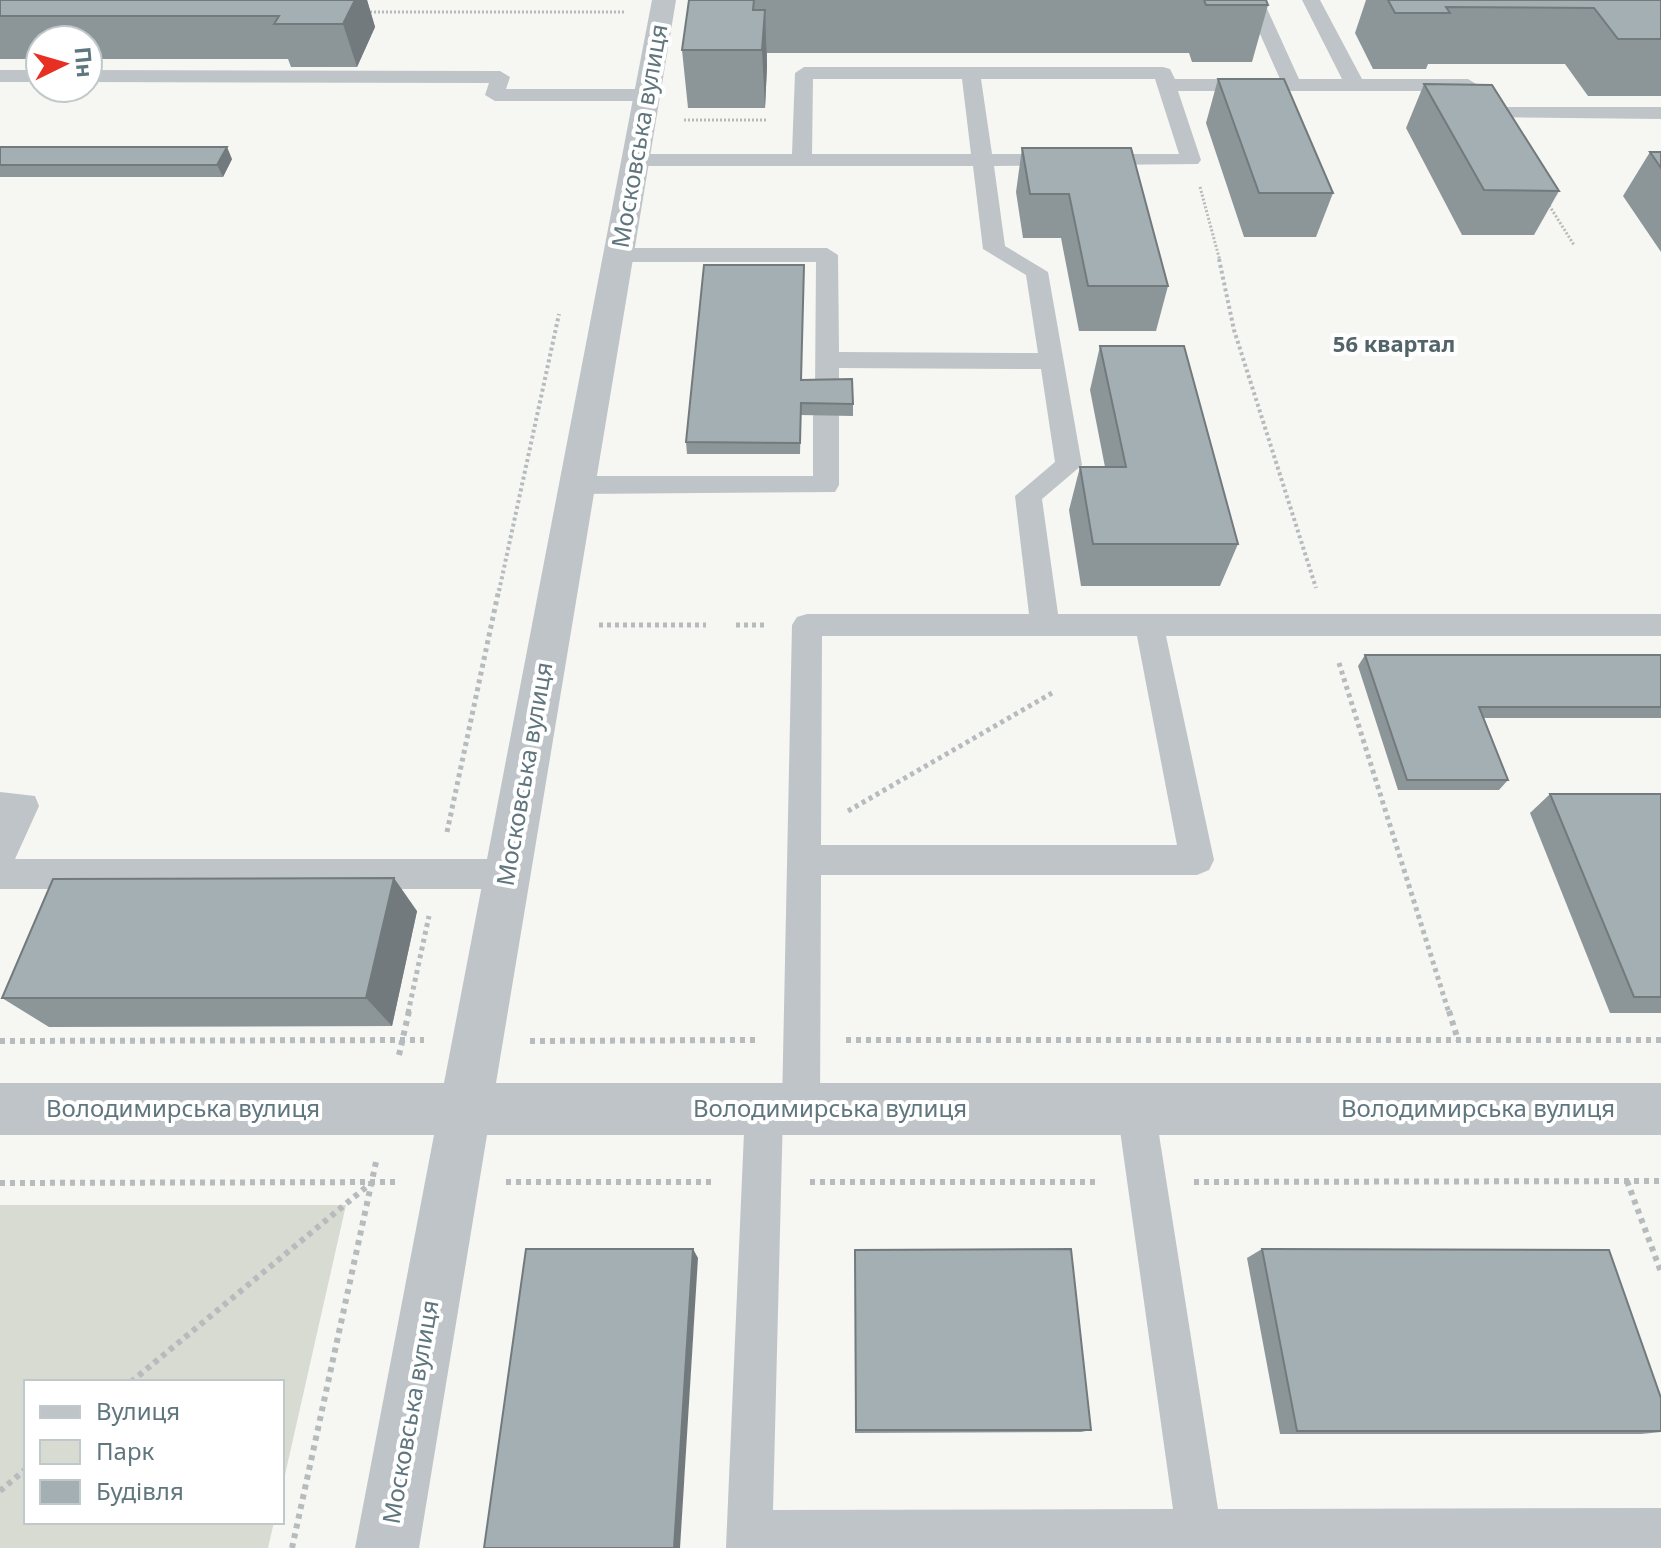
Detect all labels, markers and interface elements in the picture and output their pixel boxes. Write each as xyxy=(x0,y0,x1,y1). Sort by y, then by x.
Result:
street label: Московська вулиця xyxy=(603,21,674,250)
north arrow xyxy=(24,24,104,104)
text: Пн xyxy=(69,45,101,79)
district label: 56 квартал xyxy=(1333,328,1455,358)
street label: Московська вулиця xyxy=(488,659,559,888)
street label: Володимирська вулиця xyxy=(46,1091,320,1124)
street label: Володимирська вулиця xyxy=(693,1091,967,1124)
street label: Володимирська вулиця xyxy=(1341,1091,1615,1124)
street label: Московська вулиця xyxy=(374,1297,445,1526)
legend xyxy=(24,1380,284,1524)
text: Вулиця xyxy=(96,1394,180,1427)
text: Парк xyxy=(96,1434,155,1467)
text: Будівля xyxy=(96,1474,184,1507)

